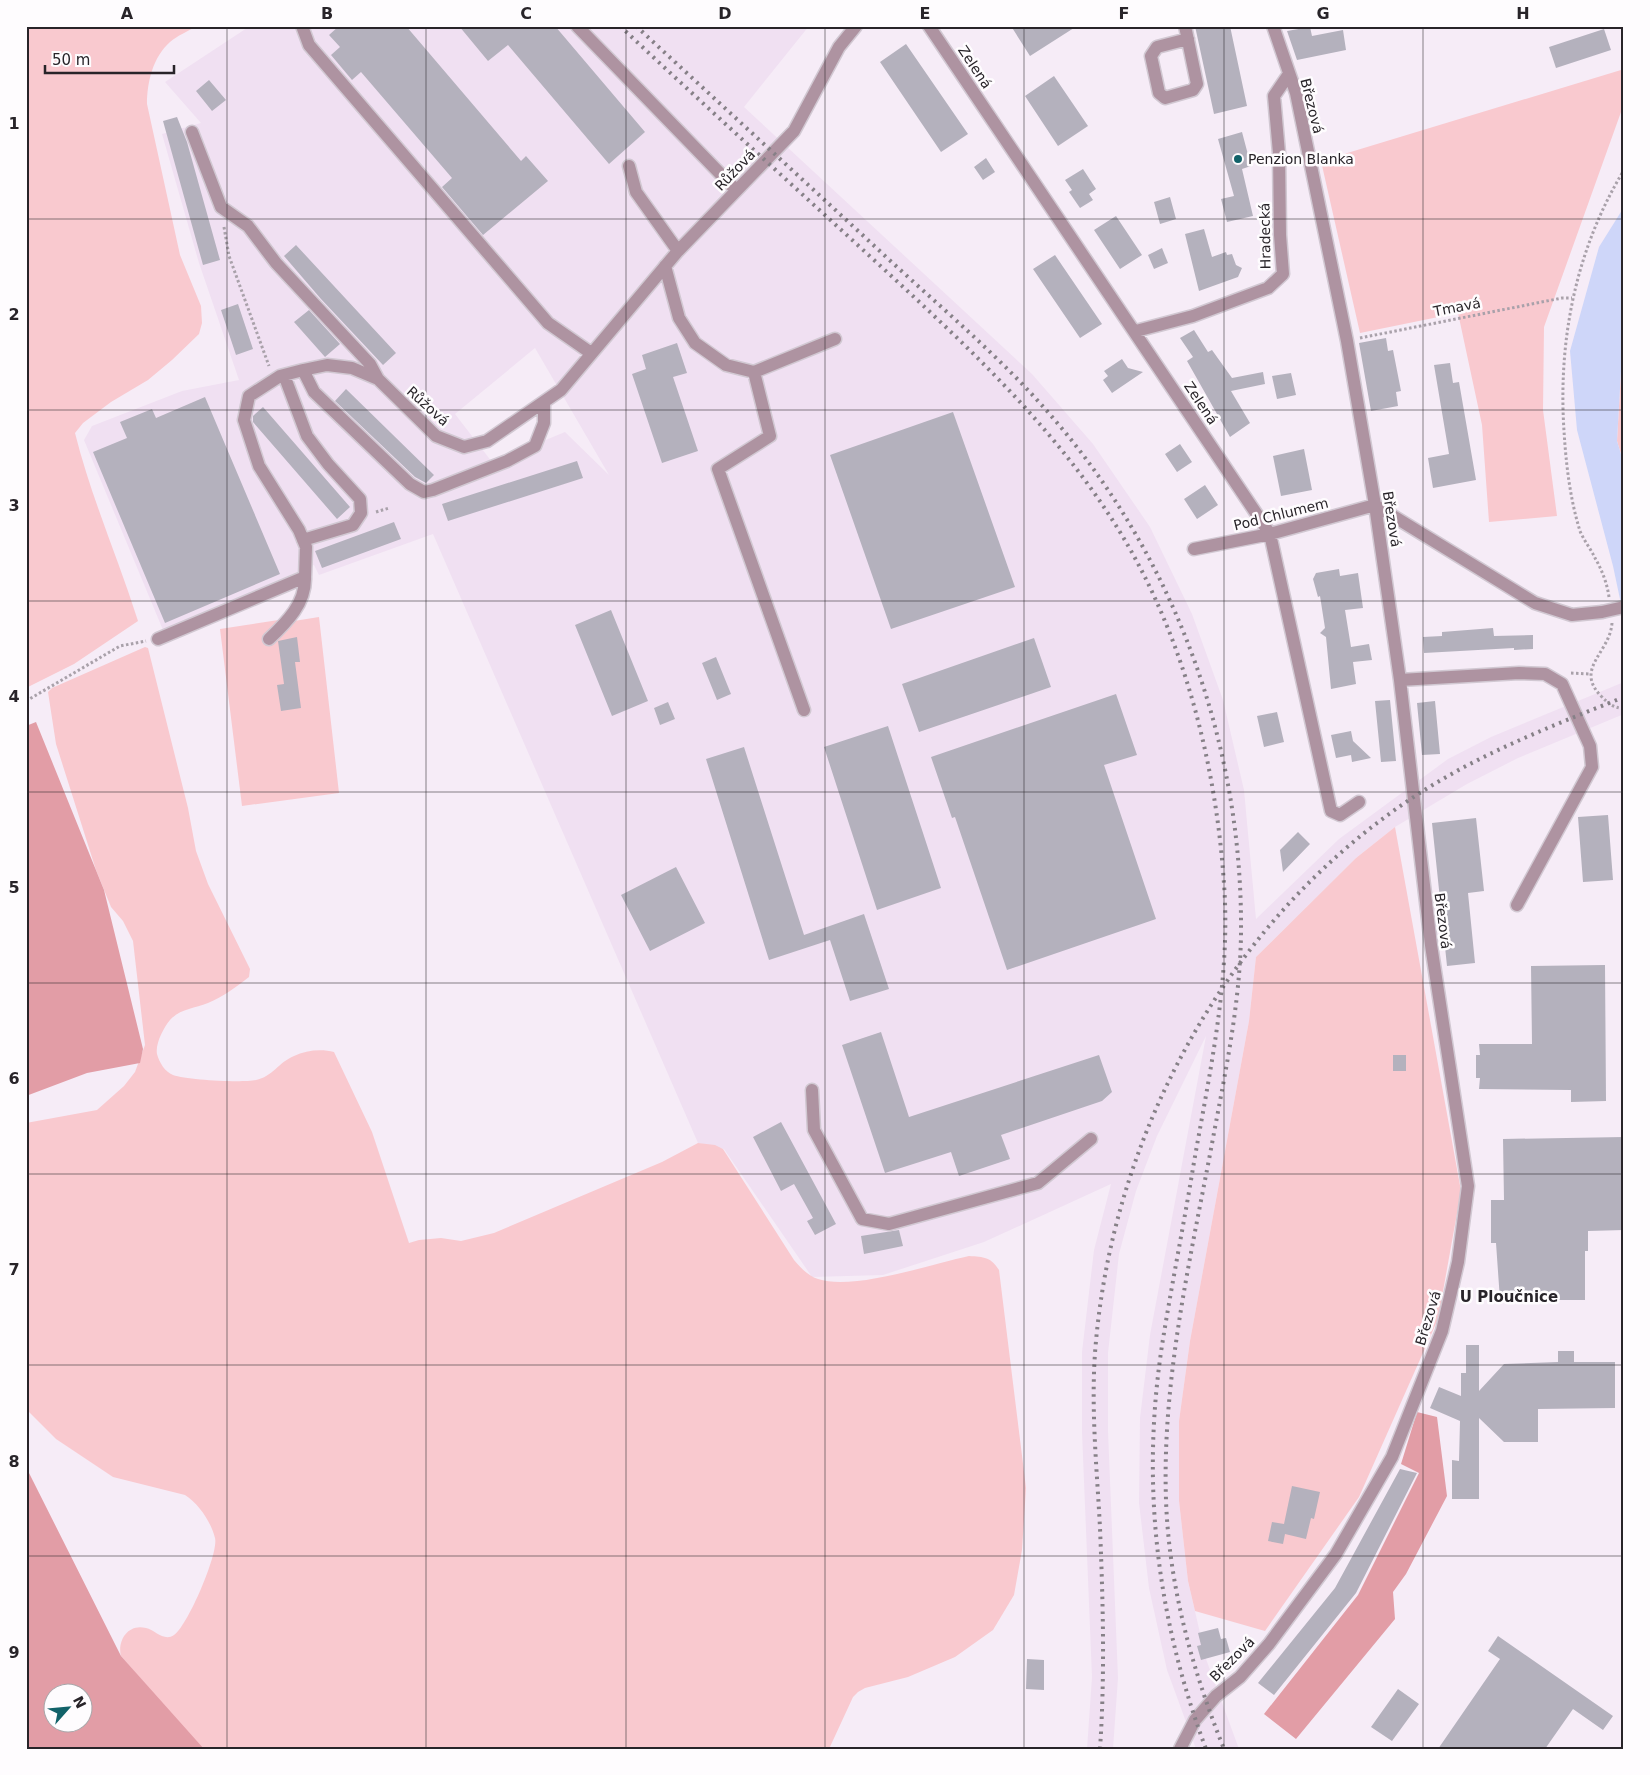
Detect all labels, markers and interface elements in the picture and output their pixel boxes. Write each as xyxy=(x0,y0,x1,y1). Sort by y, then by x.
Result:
text: A xyxy=(121,4,134,23)
text: B xyxy=(321,4,333,23)
text: C xyxy=(520,4,532,23)
text: D xyxy=(718,4,732,23)
text: E xyxy=(920,4,930,23)
text: F xyxy=(1119,4,1129,23)
text: G xyxy=(1316,4,1330,23)
text: H xyxy=(1516,4,1530,23)
scale bar xyxy=(45,42,174,74)
street label: Zelená xyxy=(955,43,995,91)
text: 50 m xyxy=(52,51,90,69)
street label: Březová xyxy=(1297,77,1327,135)
text: 1 xyxy=(8,114,20,133)
street label: Růžová xyxy=(712,146,758,194)
place label: Penzion Blanka xyxy=(1248,151,1354,167)
marker: Penzion Blanka xyxy=(1232,153,1244,165)
street label: Hradecká xyxy=(1256,203,1274,269)
street label: Tmavá xyxy=(1431,295,1482,320)
text: 2 xyxy=(8,305,20,324)
street label: Zelená xyxy=(1181,379,1221,427)
street label: Růžová xyxy=(404,383,452,429)
street label: Březová xyxy=(1380,490,1404,548)
street label: Pod Chlumem xyxy=(1232,494,1330,534)
text: 3 xyxy=(8,496,20,515)
text: 4 xyxy=(8,687,20,706)
text: 5 xyxy=(8,878,20,897)
street label: Březová xyxy=(1432,892,1454,950)
text: 6 xyxy=(8,1069,20,1088)
text: 7 xyxy=(8,1260,20,1279)
district label: U Ploučnice xyxy=(1460,1288,1558,1306)
street label: Březová xyxy=(1412,1289,1444,1347)
text: 8 xyxy=(8,1452,20,1471)
street label: Březová xyxy=(1206,1633,1258,1685)
text: 9 xyxy=(8,1643,20,1662)
north arrow xyxy=(42,1682,92,1732)
text: N xyxy=(70,1693,89,1711)

